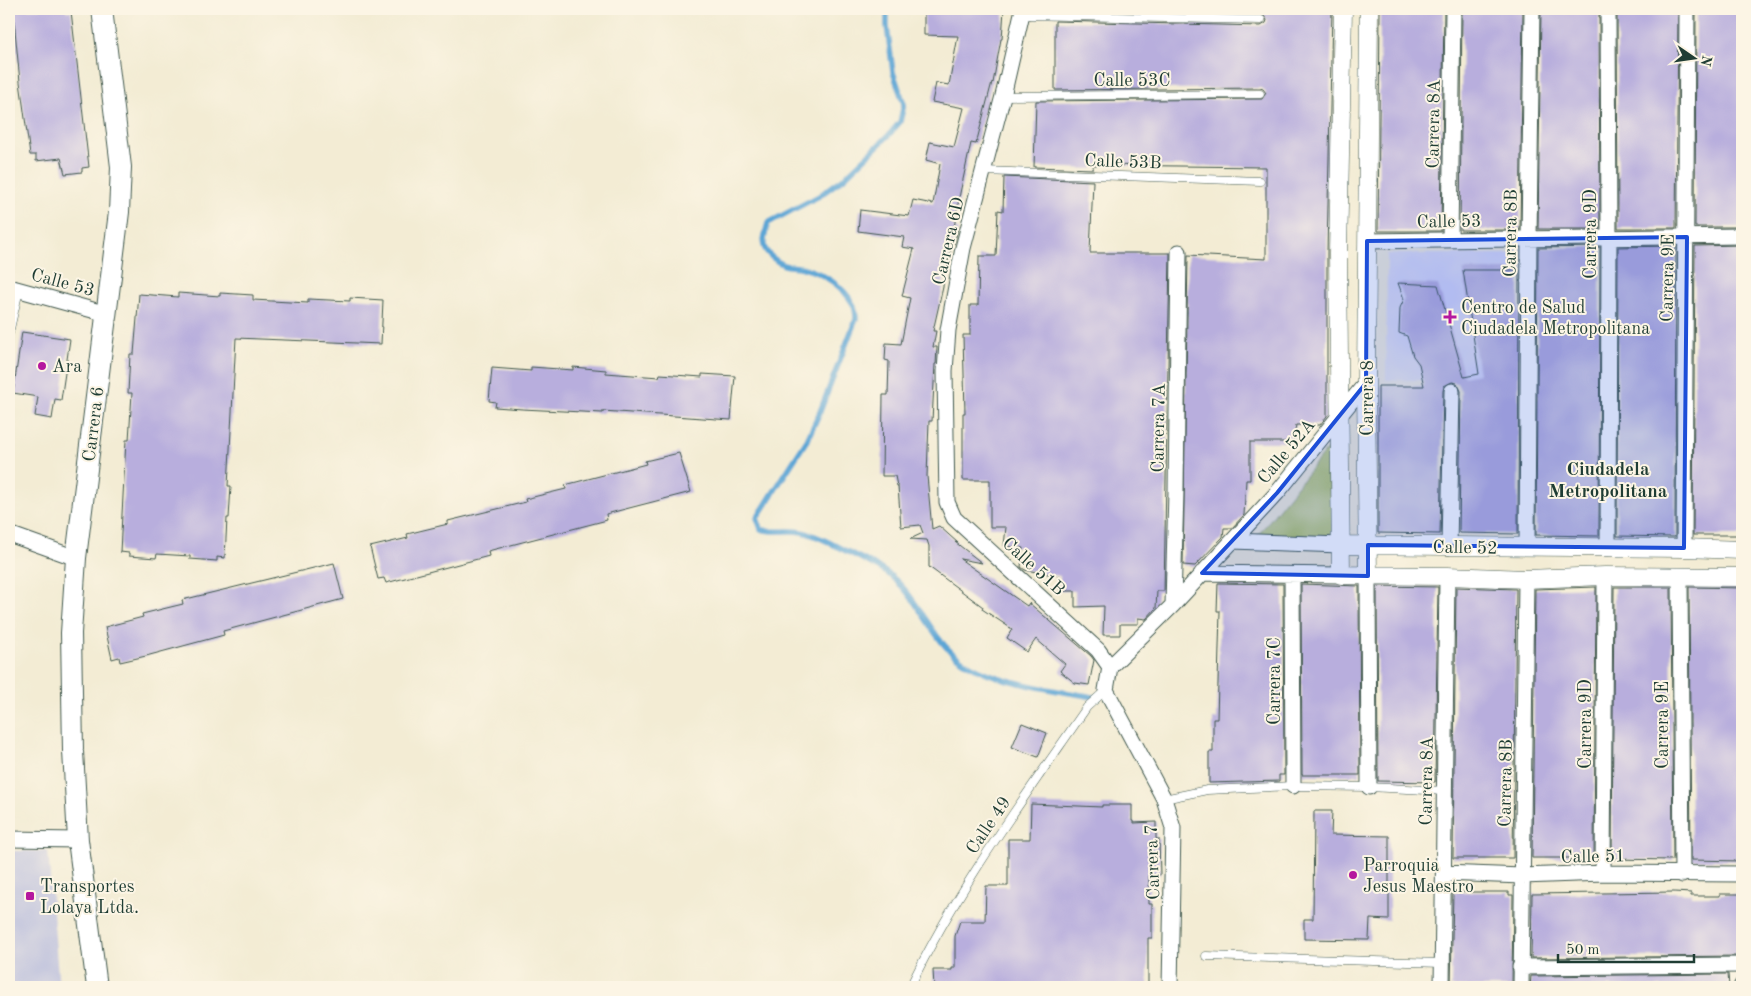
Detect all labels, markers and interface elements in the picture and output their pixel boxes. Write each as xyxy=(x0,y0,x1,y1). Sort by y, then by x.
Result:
north arrow xyxy=(1668,32,1718,82)
text: N xyxy=(1698,54,1714,68)
street label: Calle 53C xyxy=(1094,72,1170,90)
street label: Carrera 8A xyxy=(1424,79,1444,169)
street label: Calle 53B xyxy=(1084,152,1162,172)
street label: Carrera 8B xyxy=(1501,189,1521,277)
street label: Carrera 9D xyxy=(1582,189,1600,279)
street label: Carrera 6D xyxy=(930,195,968,287)
street label: Calle 53 xyxy=(1416,212,1482,232)
street label: Carrera 9E xyxy=(1658,234,1678,322)
street label: Calle 53 xyxy=(29,266,96,300)
place label: Centro de Salud Ciudadela Metropolitana xyxy=(1461,299,1650,338)
marker: Centro de Salud Ciudadela Metropolitana xyxy=(1443,310,1457,324)
place label: Ara xyxy=(52,358,82,376)
marker: Ara xyxy=(36,360,48,372)
street label: Carrera 8 xyxy=(1359,360,1377,436)
street label: Carrera 7A xyxy=(1149,383,1169,473)
street label: Carrera 6 xyxy=(80,385,108,463)
street label: Calle 52A xyxy=(1255,416,1319,488)
district label: Ciudadela Metropolitana xyxy=(1549,461,1668,502)
street label: Calle 51B xyxy=(999,534,1068,599)
street label: Calle 52 xyxy=(1432,538,1498,558)
street label: Carrera 7C xyxy=(1266,637,1284,725)
street label: Carrera 9D xyxy=(1577,679,1595,769)
street label: Carrera 9E xyxy=(1654,681,1672,769)
street label: Carrera 8A xyxy=(1417,736,1437,826)
street label: Carrera 8B xyxy=(1496,739,1516,827)
street label: Calle 49 xyxy=(963,794,1014,857)
street label: Carrera 7 xyxy=(1143,824,1163,900)
street label: Calle 51 xyxy=(1560,847,1626,867)
place label: Parroquia Jesus Maestro xyxy=(1363,857,1474,896)
marker: Parroquia Jesus Maestro xyxy=(1347,869,1359,881)
place label: Transportes Lolaya Ltda. xyxy=(40,878,139,917)
marker: Transportes Lolaya Ltda. xyxy=(24,890,36,902)
scale bar xyxy=(1558,931,1695,963)
text: 50 m xyxy=(1566,943,1600,958)

